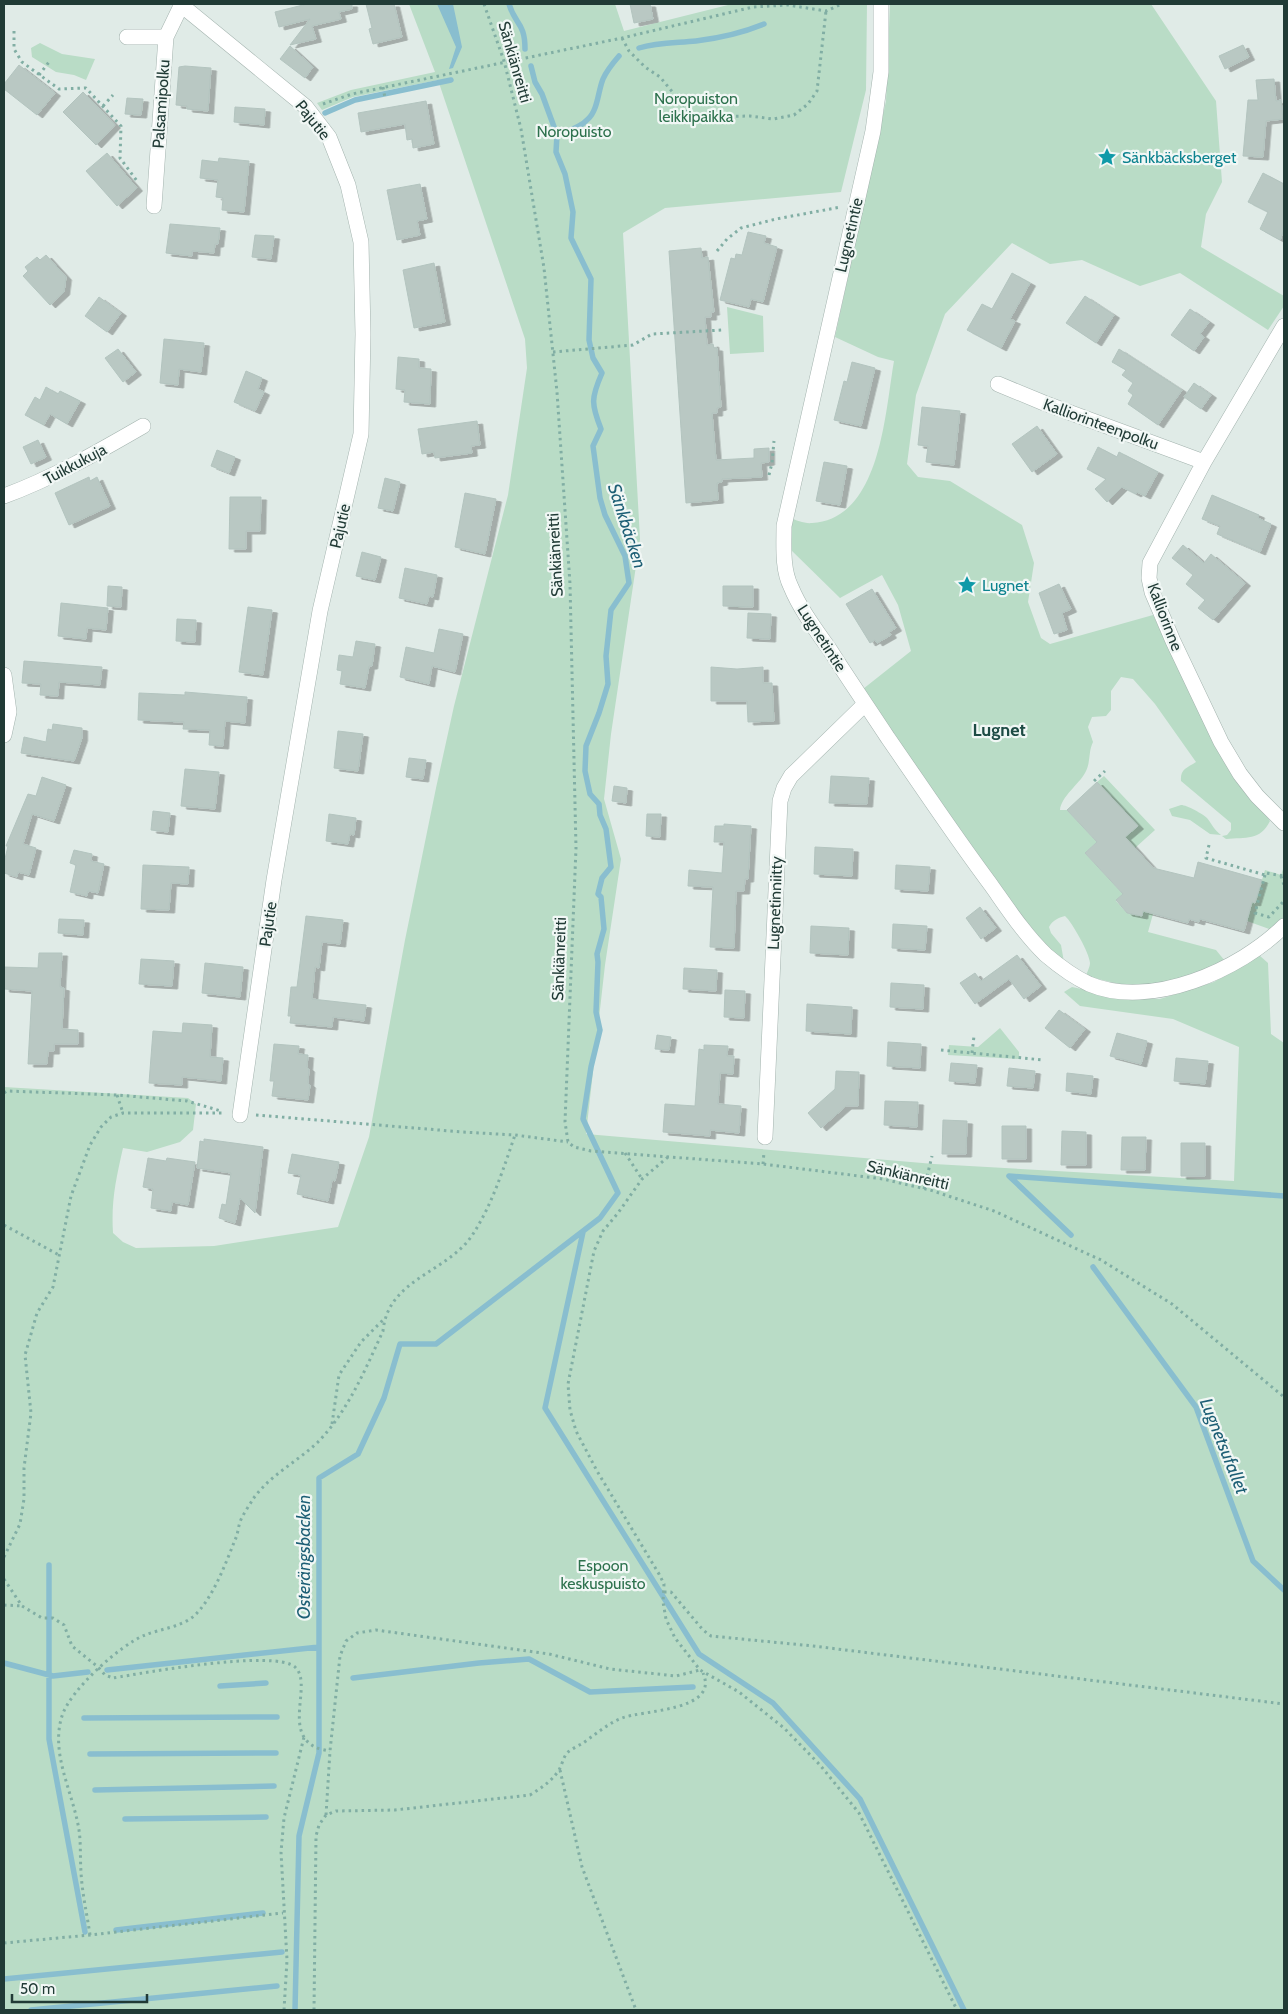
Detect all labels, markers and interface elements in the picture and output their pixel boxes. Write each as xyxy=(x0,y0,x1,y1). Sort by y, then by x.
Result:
street label: Sänkiänreitti xyxy=(494,19,536,105)
street label: Palsamipolku xyxy=(148,59,174,149)
park label: Noropuiston leikkipaikka xyxy=(654,89,738,126)
street label: Pajutie xyxy=(291,96,335,144)
park label: Noropuisto xyxy=(537,122,612,141)
place icon: Sänkbäcksberget xyxy=(1096,146,1118,168)
place label: Sänkbäcksberget xyxy=(1122,148,1237,167)
street label: Lugnetintie xyxy=(831,196,867,274)
street label: Kalliorinteenpolku xyxy=(1041,394,1161,454)
street label: Tuikkukuja xyxy=(40,439,110,488)
water label: Sänkbäcken xyxy=(603,481,651,571)
street label: Pajutie xyxy=(326,502,354,550)
street label: Sänkiänreitti xyxy=(543,513,567,597)
place icon: Lugnet xyxy=(956,574,978,596)
place label: Lugnet xyxy=(982,576,1029,595)
street label: Kalliorinne xyxy=(1143,580,1187,654)
street label: Lugnetintie xyxy=(793,601,851,675)
district label: Lugnet xyxy=(972,719,1026,741)
street label: Lugnetinniitty xyxy=(764,856,786,950)
street label: Pajutie xyxy=(255,900,281,948)
street label: Sänkiänreitti xyxy=(548,917,570,1001)
street label: Sänkiänreitti xyxy=(865,1156,951,1194)
water label: Lugnetsufallet xyxy=(1195,1395,1253,1498)
water label: Osterängsbacken xyxy=(293,1495,315,1619)
park label: Espoon keskuspuisto xyxy=(560,1556,646,1593)
scale bar xyxy=(12,1972,148,2004)
text: 50 m xyxy=(20,1980,55,1998)

